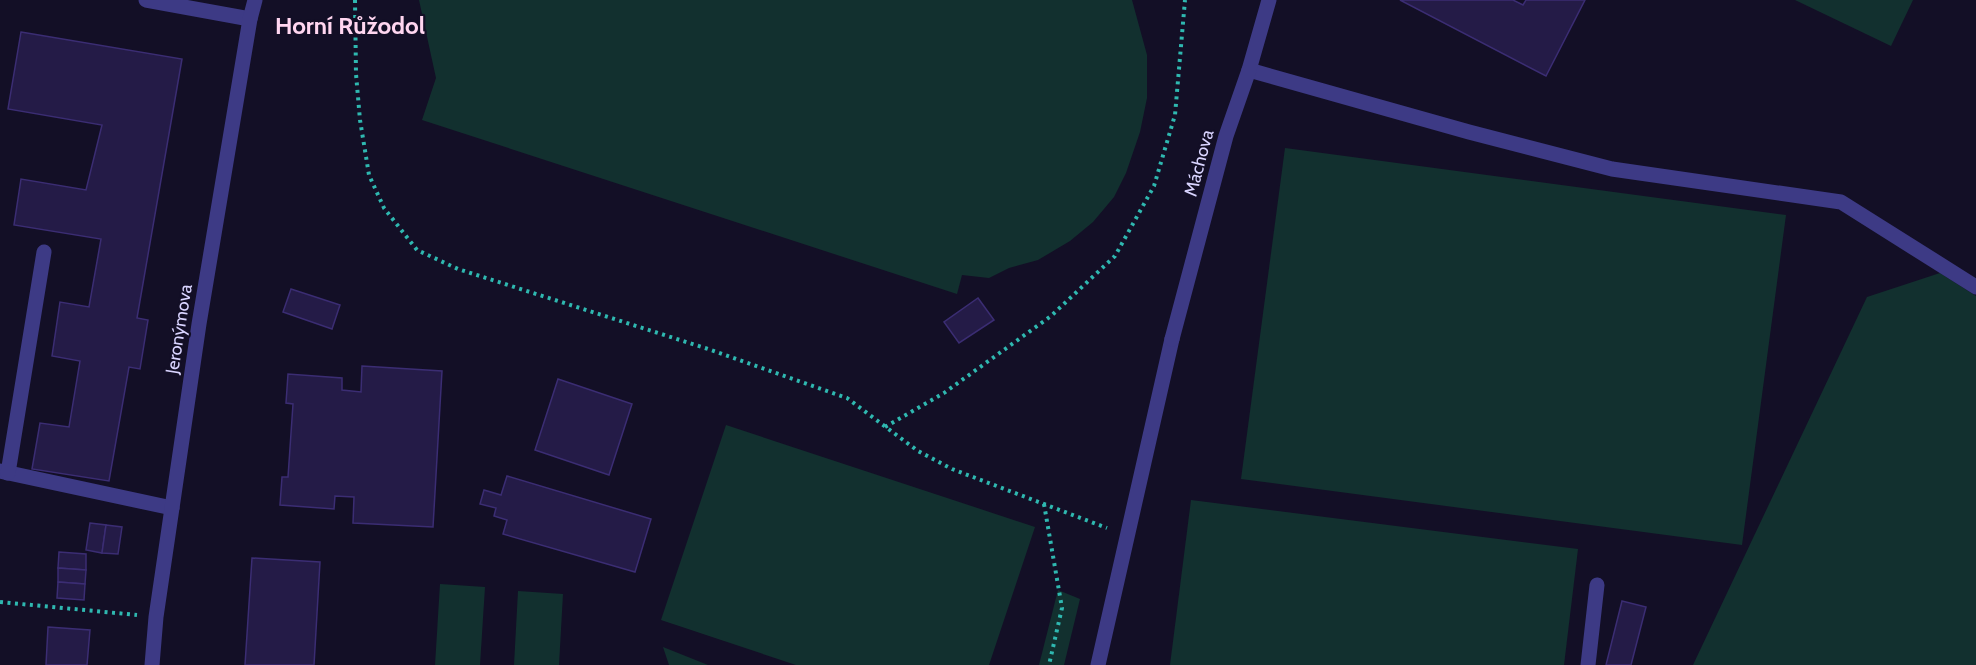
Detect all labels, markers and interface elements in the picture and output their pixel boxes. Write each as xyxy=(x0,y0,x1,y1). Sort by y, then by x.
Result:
district label: Horní Růžodol xyxy=(275,11,425,40)
street label: Máchova xyxy=(1180,127,1219,199)
street label: Jeronýmova xyxy=(161,282,197,377)

